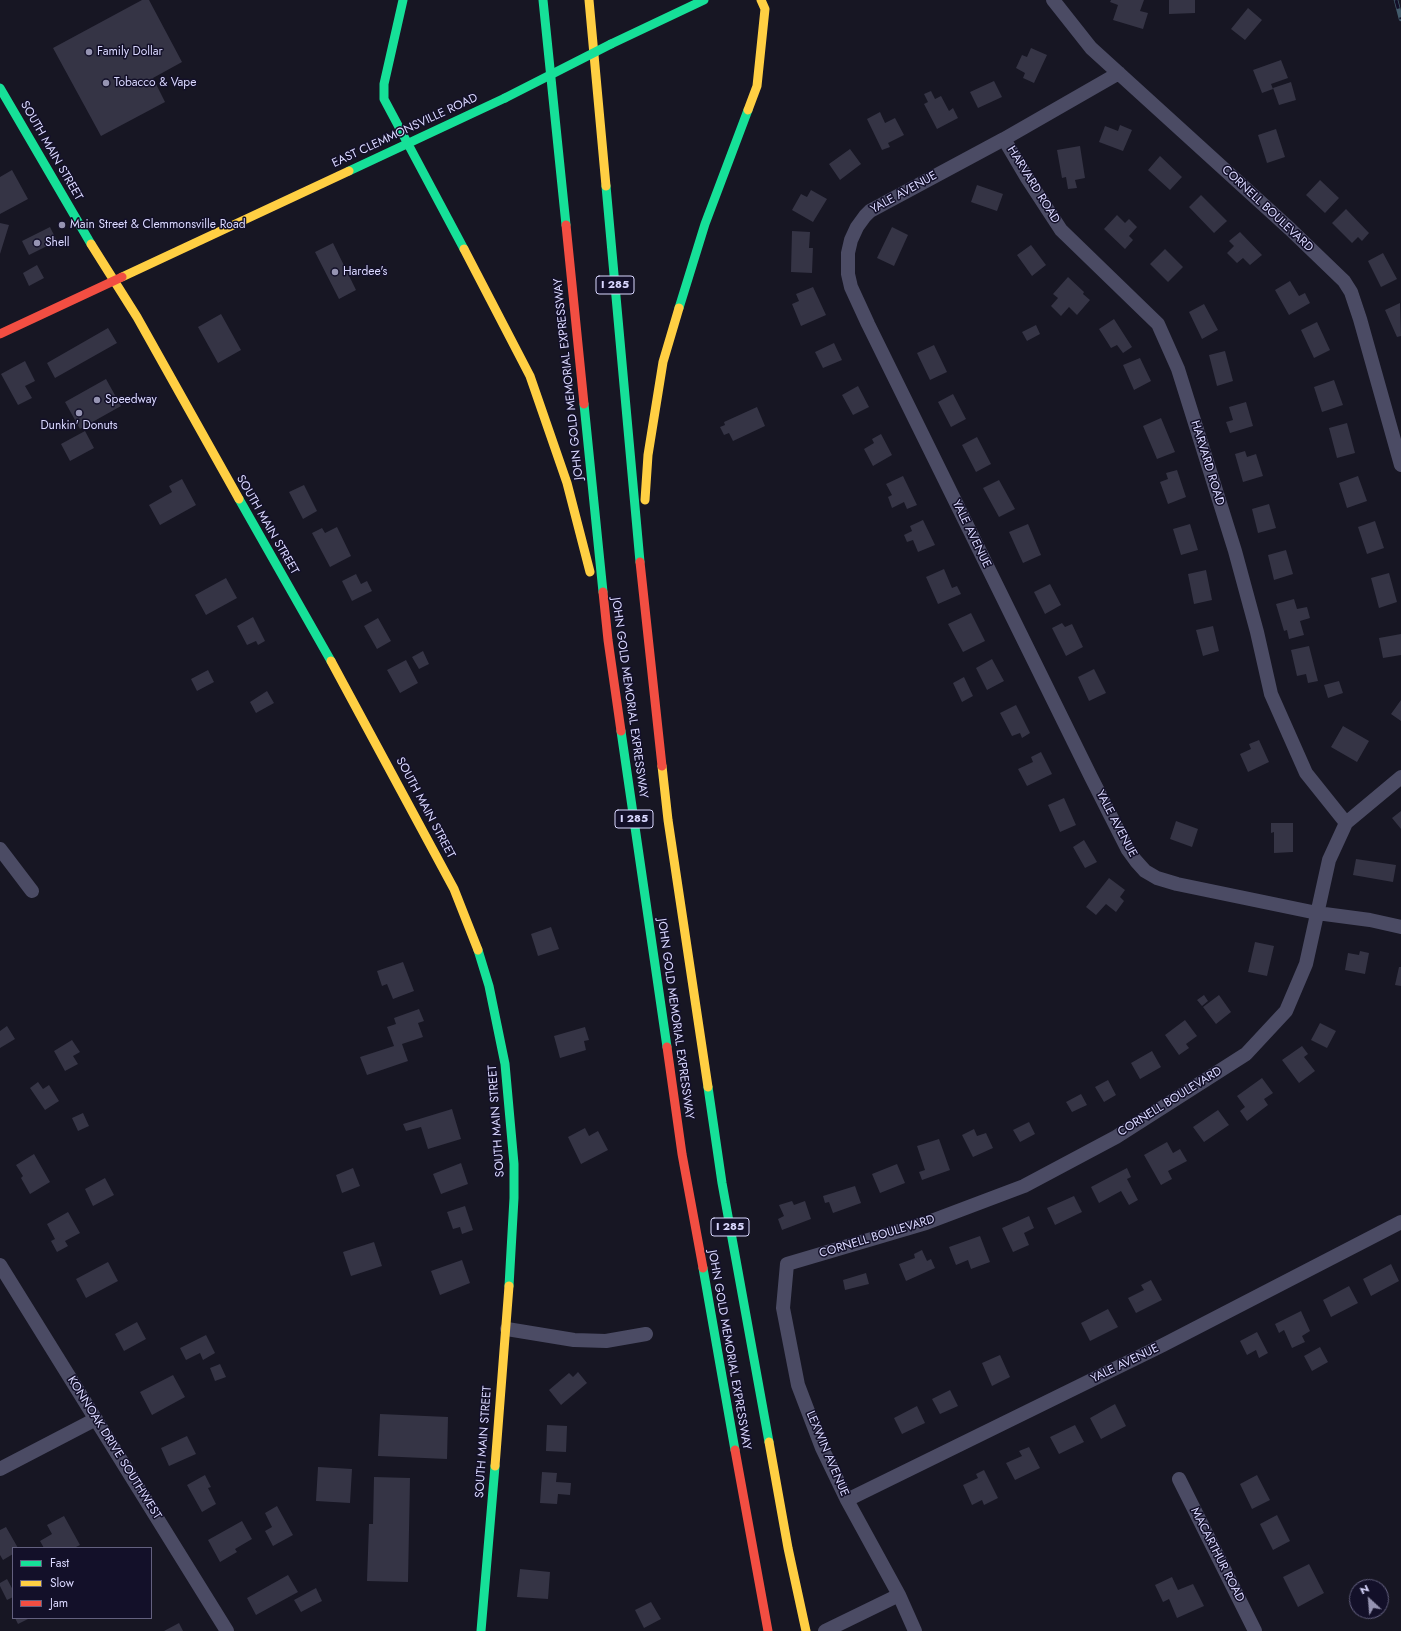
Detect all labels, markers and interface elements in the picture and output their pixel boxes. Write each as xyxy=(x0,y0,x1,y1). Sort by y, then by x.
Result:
place label: Family Dollar xyxy=(97,45,163,59)
marker: Family Dollar xyxy=(84,47,94,57)
place label: Tobacco & Vape xyxy=(114,76,196,90)
marker: Tobacco & Vape xyxy=(101,78,111,88)
street label: EAST CLEMMONSVILLE ROAD xyxy=(330,91,480,171)
street label: SOUTH MAIN STREET xyxy=(17,99,85,203)
street label: HARVARD ROAD xyxy=(1004,144,1062,226)
street label: CORNELL BOULEVARD xyxy=(1218,163,1316,255)
street label: YALE AVENUE xyxy=(868,169,940,217)
place label: Main Street & Clemmonsville Road xyxy=(70,218,246,232)
marker: Main Street & Clemmonsville Road xyxy=(57,220,67,230)
place label: Shell xyxy=(45,236,70,250)
marker: Shell xyxy=(32,238,42,248)
place label: Hardee's xyxy=(343,265,387,279)
marker: Hardee's xyxy=(330,267,340,277)
road number: I 285 xyxy=(596,276,634,294)
street label: JOHN GOLD MEMORIAL EXPRESSWAY xyxy=(551,277,587,481)
place label: Speedway xyxy=(105,393,157,407)
marker: Speedway xyxy=(92,395,102,405)
marker: Dunkin' Donuts xyxy=(74,408,84,418)
place label: Dunkin' Donuts xyxy=(40,419,118,433)
street label: HARVARD ROAD xyxy=(1187,419,1227,507)
street label: SOUTH MAIN STREET xyxy=(233,473,301,577)
street label: YALE AVENUE xyxy=(948,498,994,570)
street label: JOHN GOLD MEMORIAL EXPRESSWAY xyxy=(608,597,650,799)
street label: SOUTH MAIN STREET xyxy=(392,755,458,861)
street label: YALE AVENUE xyxy=(1092,788,1140,860)
road number: I 285 xyxy=(615,810,653,828)
street label: JOHN GOLD MEMORIAL EXPRESSWAY xyxy=(654,918,696,1120)
street label: SOUTH MAIN STREET xyxy=(486,1064,508,1178)
street label: CORNELL BOULEVARD xyxy=(1115,1064,1225,1140)
street label: CORNELL BOULEVARD xyxy=(818,1213,936,1261)
road number: I 285 xyxy=(711,1218,749,1236)
street label: JOHN GOLD MEMORIAL EXPRESSWAY xyxy=(704,1249,754,1451)
street label: YALE AVENUE xyxy=(1089,1341,1161,1387)
street label: KONNOAK DRIVE SOUTHWEST xyxy=(64,1374,164,1522)
street label: SOUTH MAIN STREET xyxy=(473,1385,495,1499)
street label: LEXWIN AVENUE xyxy=(803,1409,851,1499)
street label: MACARTHUR ROAD xyxy=(1187,1505,1247,1605)
legend xyxy=(12,1547,152,1619)
text: Fast xyxy=(50,1554,69,1572)
text: Slow xyxy=(50,1574,74,1592)
north arrow xyxy=(1349,1579,1389,1619)
text: N xyxy=(1357,1580,1372,1598)
text: Jam xyxy=(50,1594,68,1612)

